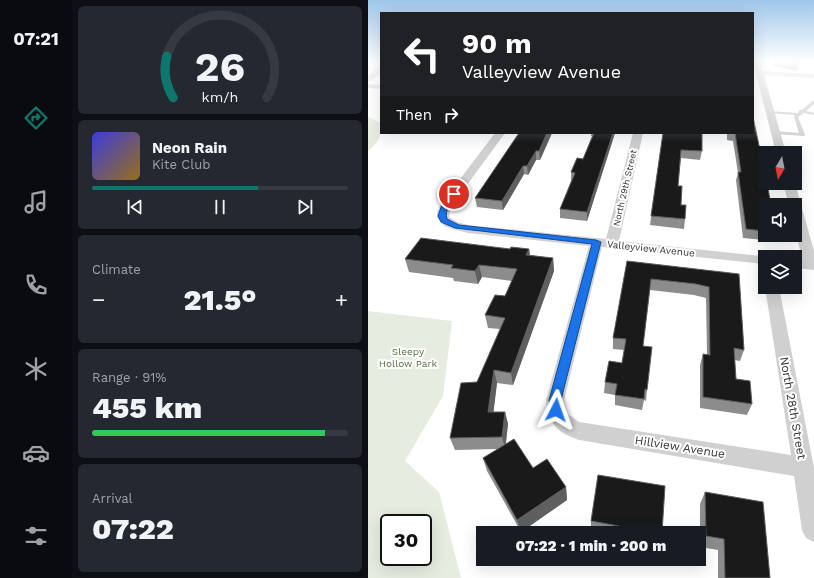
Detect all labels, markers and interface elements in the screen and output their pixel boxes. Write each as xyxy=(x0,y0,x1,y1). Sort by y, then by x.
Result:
text: 90 m xyxy=(462,27,532,60)
text: 07:21 xyxy=(13,28,59,49)
icon: left xyxy=(396,28,448,80)
text: 26 xyxy=(195,42,245,91)
text: Valleyview Avenue xyxy=(462,61,621,82)
text: km/h xyxy=(202,89,238,105)
icon: directions xyxy=(22,104,50,132)
icon: right xyxy=(440,104,462,126)
text: Then xyxy=(396,106,432,124)
text: Neon Rain xyxy=(152,139,227,157)
north arrow xyxy=(758,146,802,190)
map controls xyxy=(758,146,802,294)
street label: North 29th Street xyxy=(611,149,639,227)
text: Kite Club xyxy=(152,157,210,172)
pin xyxy=(437,177,471,211)
icon: arrive xyxy=(443,183,465,205)
icon: music xyxy=(22,188,50,216)
icon: previous xyxy=(124,196,146,218)
icon: pause xyxy=(209,196,231,218)
icon: next xyxy=(294,196,316,218)
button: sound xyxy=(758,198,802,242)
street label: Valleyview Avenue xyxy=(606,238,696,259)
button: layers xyxy=(758,250,802,294)
text: Climate xyxy=(92,262,141,277)
icon: phone xyxy=(22,271,50,299)
text: 21.5° xyxy=(183,282,257,317)
text: − xyxy=(92,287,105,312)
text: + xyxy=(335,287,348,312)
park label: Sleepy Hollow Park xyxy=(379,346,437,369)
icon: climate xyxy=(22,355,50,383)
street label: North 28th Street xyxy=(777,356,809,460)
text: Range · 91% xyxy=(92,370,167,385)
position arrow xyxy=(535,389,577,431)
text: 455 km xyxy=(92,390,202,425)
street label: Hillview Avenue xyxy=(634,433,726,461)
icon: car xyxy=(22,439,50,467)
text: Arrival xyxy=(92,491,133,506)
text: 07:22 xyxy=(92,511,174,546)
speed limit sign: 30 xyxy=(380,514,432,566)
icon: filters xyxy=(22,522,50,550)
text: 07:22 · 1 min · 200 m xyxy=(516,537,666,555)

